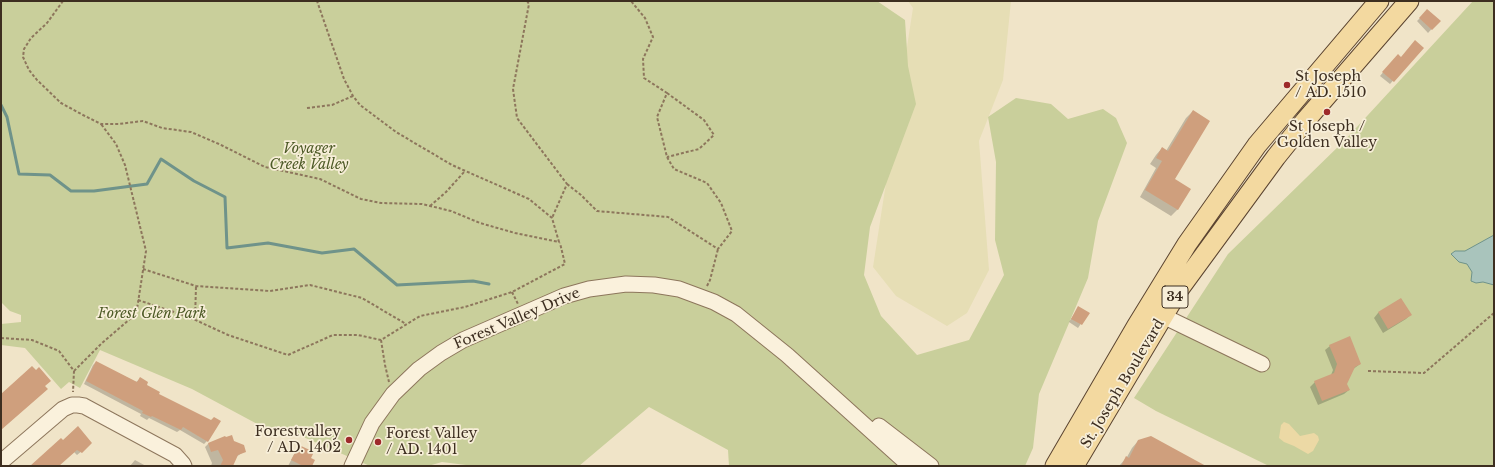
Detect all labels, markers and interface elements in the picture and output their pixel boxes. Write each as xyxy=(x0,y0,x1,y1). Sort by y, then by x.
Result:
place label: St Joseph / AD. 1510 xyxy=(1295,69,1366,102)
marker: St Joseph / AD. 1510 xyxy=(1282,80,1292,90)
marker: St Joseph / Golden Valley xyxy=(1322,107,1332,117)
place label: St Joseph / Golden Valley xyxy=(1277,119,1377,152)
park label: Voyager Creek Valley xyxy=(269,141,349,174)
street label: Forest Valley Drive xyxy=(451,285,583,353)
road number: 34 xyxy=(1162,286,1188,308)
park label: Forest Glen Park xyxy=(98,306,206,322)
street label: St. Joseph Boulevard xyxy=(1078,316,1168,452)
place label: Forestvalley / AD. 1402 xyxy=(255,424,341,456)
place label: Forest Valley / AD. 1401 xyxy=(386,426,477,458)
marker: Forestvalley / AD. 1402 xyxy=(344,435,354,445)
marker: Forest Valley / AD. 1401 xyxy=(373,437,383,447)

